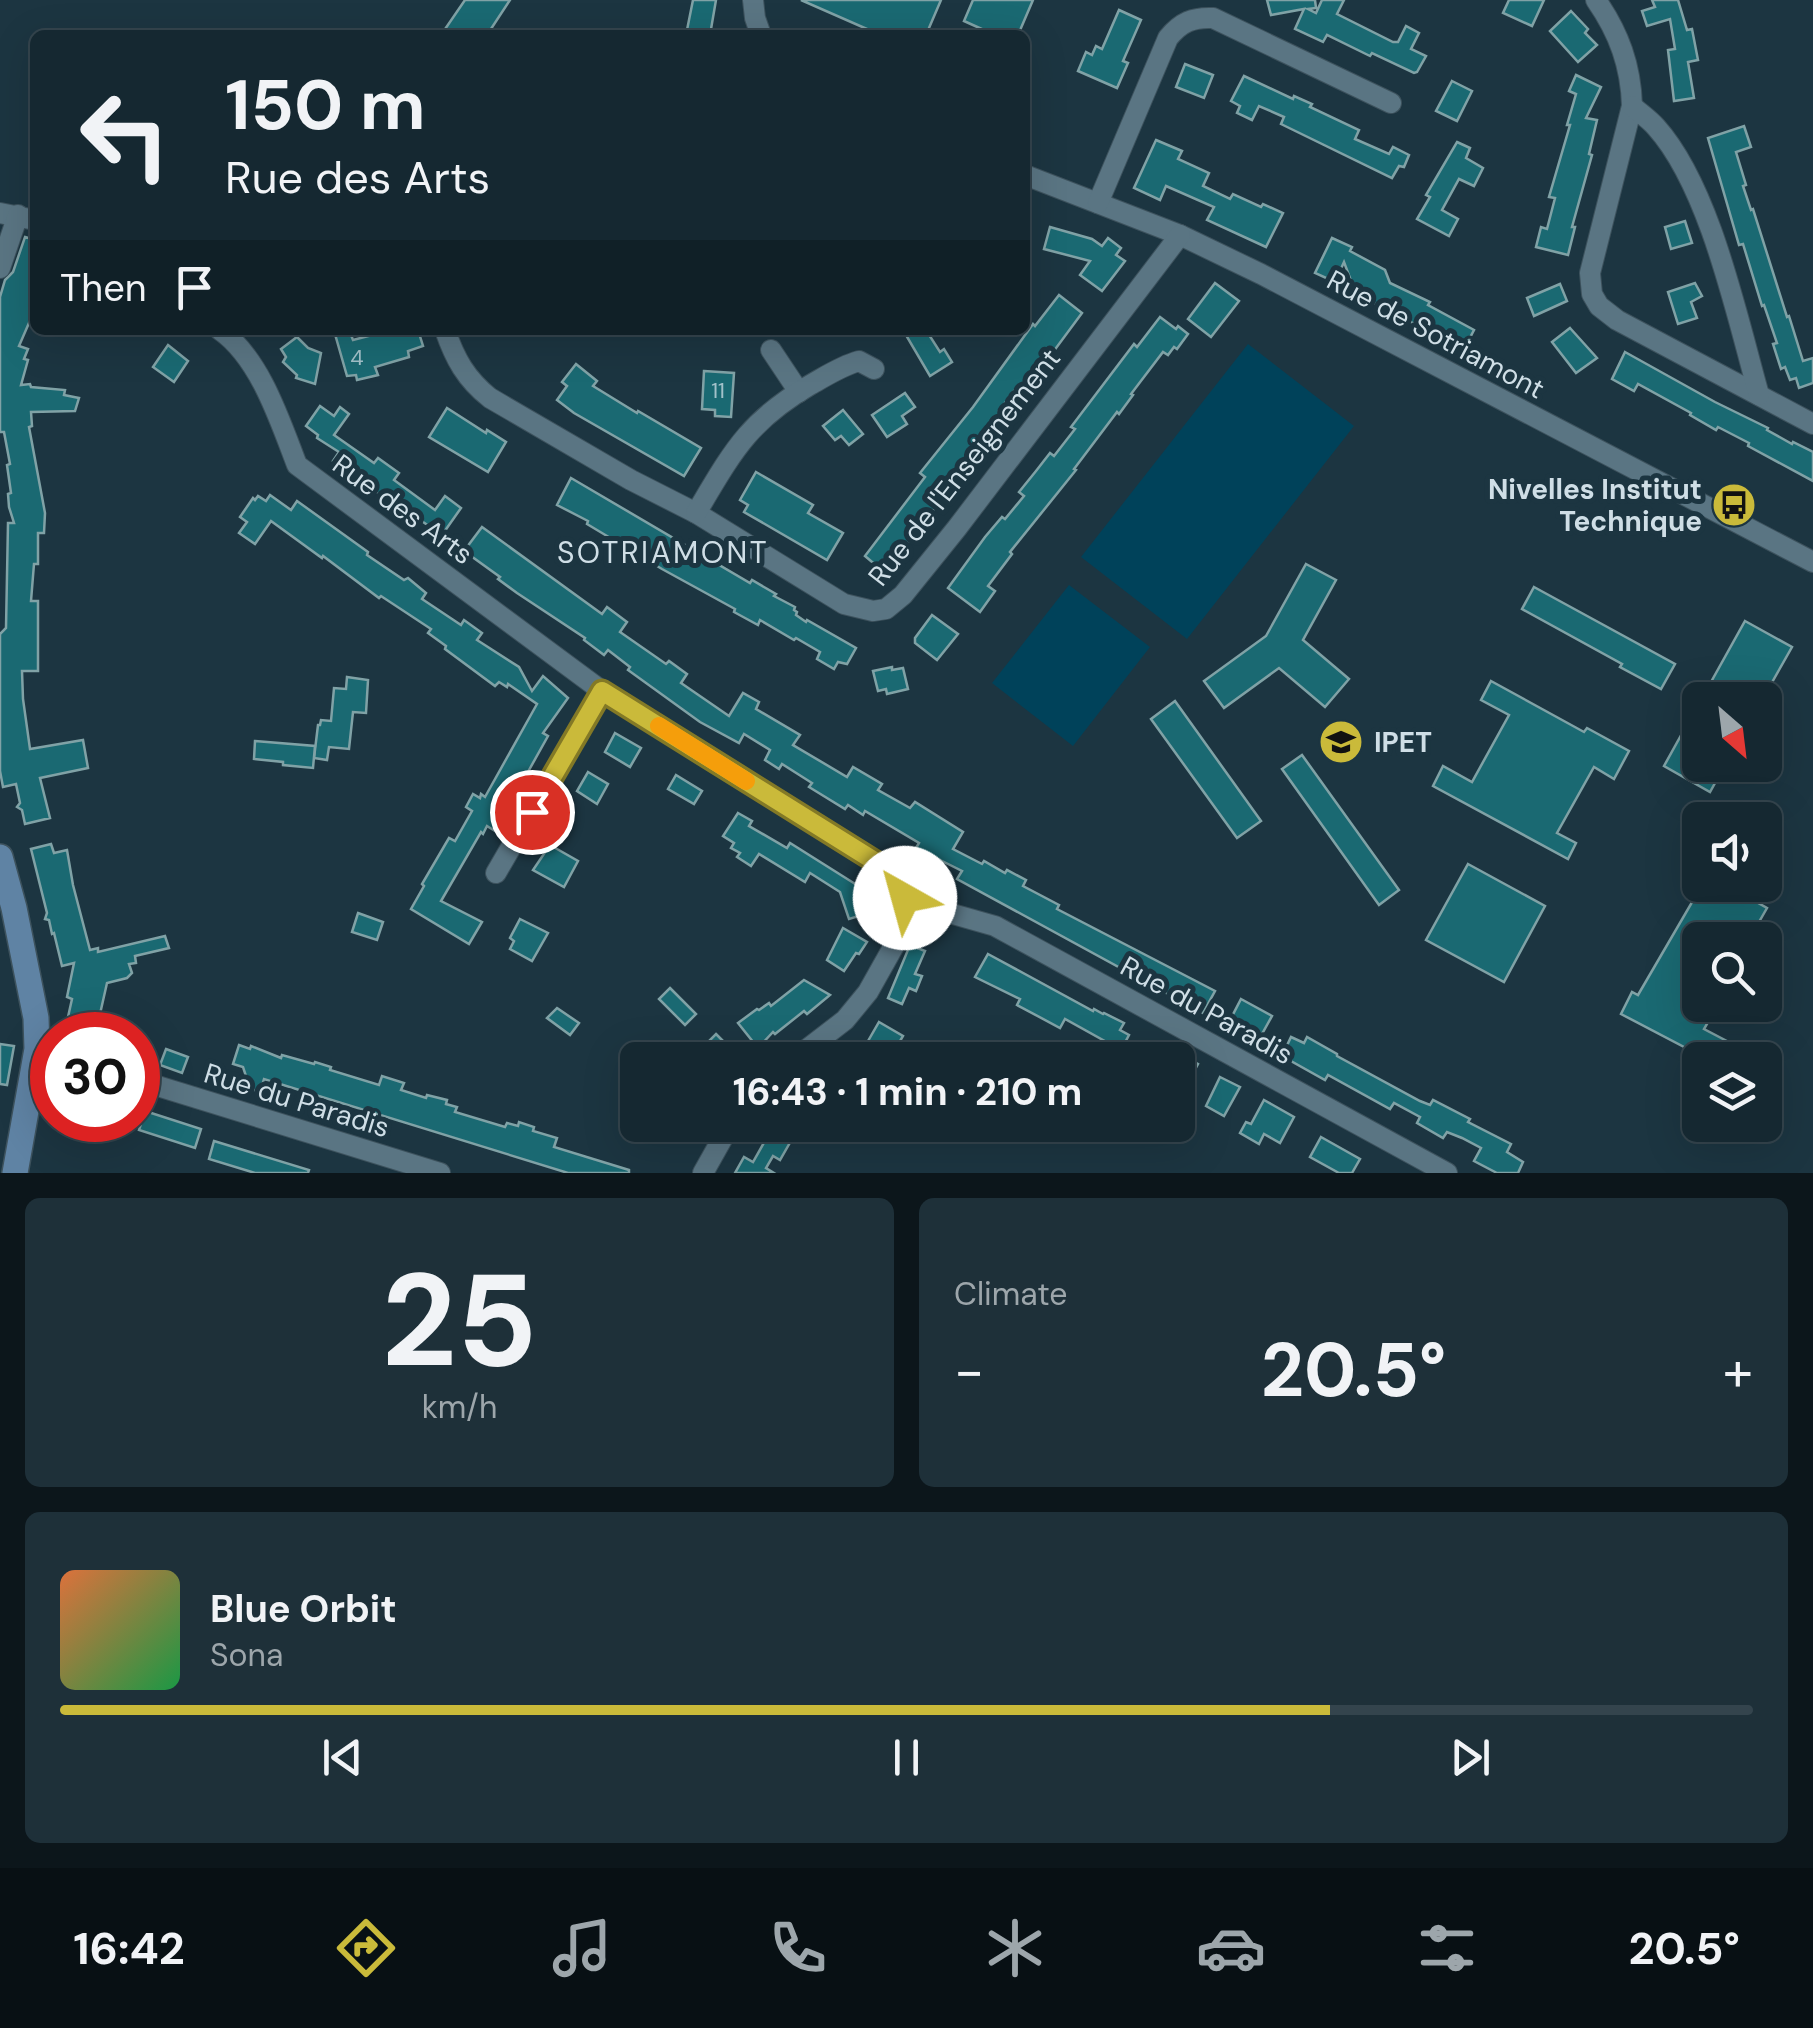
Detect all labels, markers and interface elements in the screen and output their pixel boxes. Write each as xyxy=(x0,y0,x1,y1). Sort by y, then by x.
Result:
text: 150 m xyxy=(225,60,426,151)
icon: left xyxy=(60,70,190,200)
text: Rue des Arts xyxy=(225,148,490,207)
icon: arrive xyxy=(167,260,222,315)
street label: Rue de Sotriamont xyxy=(1321,262,1551,407)
text: Then xyxy=(60,263,147,313)
street label: Rue de l'Enseignement xyxy=(860,341,1069,594)
house number: 4 xyxy=(350,343,364,372)
house number: 11 xyxy=(711,376,725,405)
street label: Rue des Arts xyxy=(325,446,480,573)
place label: Nivelles Institut Technique xyxy=(1488,471,1702,540)
bus stop icon: Nivelles Institut Technique xyxy=(1711,482,1757,528)
district label: SOTRIAMONT xyxy=(557,533,769,572)
north arrow xyxy=(1682,682,1782,782)
map controls xyxy=(1682,682,1782,1142)
school or university icon: IPET xyxy=(1318,719,1364,765)
place label: IPET xyxy=(1374,724,1432,761)
pin xyxy=(490,770,575,855)
icon: arrive xyxy=(505,785,560,840)
button: sound xyxy=(1682,802,1782,902)
position arrow xyxy=(853,846,957,950)
button: search xyxy=(1682,922,1782,1022)
street label: Rue du Paradis xyxy=(1114,948,1300,1073)
speed limit sign: 30 xyxy=(30,1012,160,1142)
button: layers xyxy=(1682,1042,1782,1142)
street label: Rue du Paradis xyxy=(200,1055,394,1146)
text: 16:43 · 1 min · 210 m xyxy=(733,1067,1082,1117)
text: 25 xyxy=(382,1236,537,1405)
text: Climate xyxy=(954,1273,1068,1315)
text: 20.5° xyxy=(1261,1322,1446,1419)
text: − xyxy=(954,1335,984,1407)
text: + xyxy=(1723,1335,1753,1407)
text: km/h xyxy=(422,1386,497,1428)
text: Blue Orbit xyxy=(210,1584,397,1634)
text: Sona xyxy=(210,1634,283,1676)
icon: previous xyxy=(315,1730,370,1785)
icon: pause xyxy=(879,1730,934,1785)
icon: next xyxy=(1443,1730,1498,1785)
icon: directions xyxy=(331,1913,401,1983)
icon: music xyxy=(547,1913,617,1983)
icon: phone xyxy=(763,1913,833,1983)
icon: climate xyxy=(980,1913,1050,1983)
icon: car xyxy=(1196,1913,1266,1983)
icon: filters xyxy=(1412,1913,1482,1983)
text: 16:42 xyxy=(73,1919,185,1978)
text: 20.5° xyxy=(1628,1919,1740,1978)

